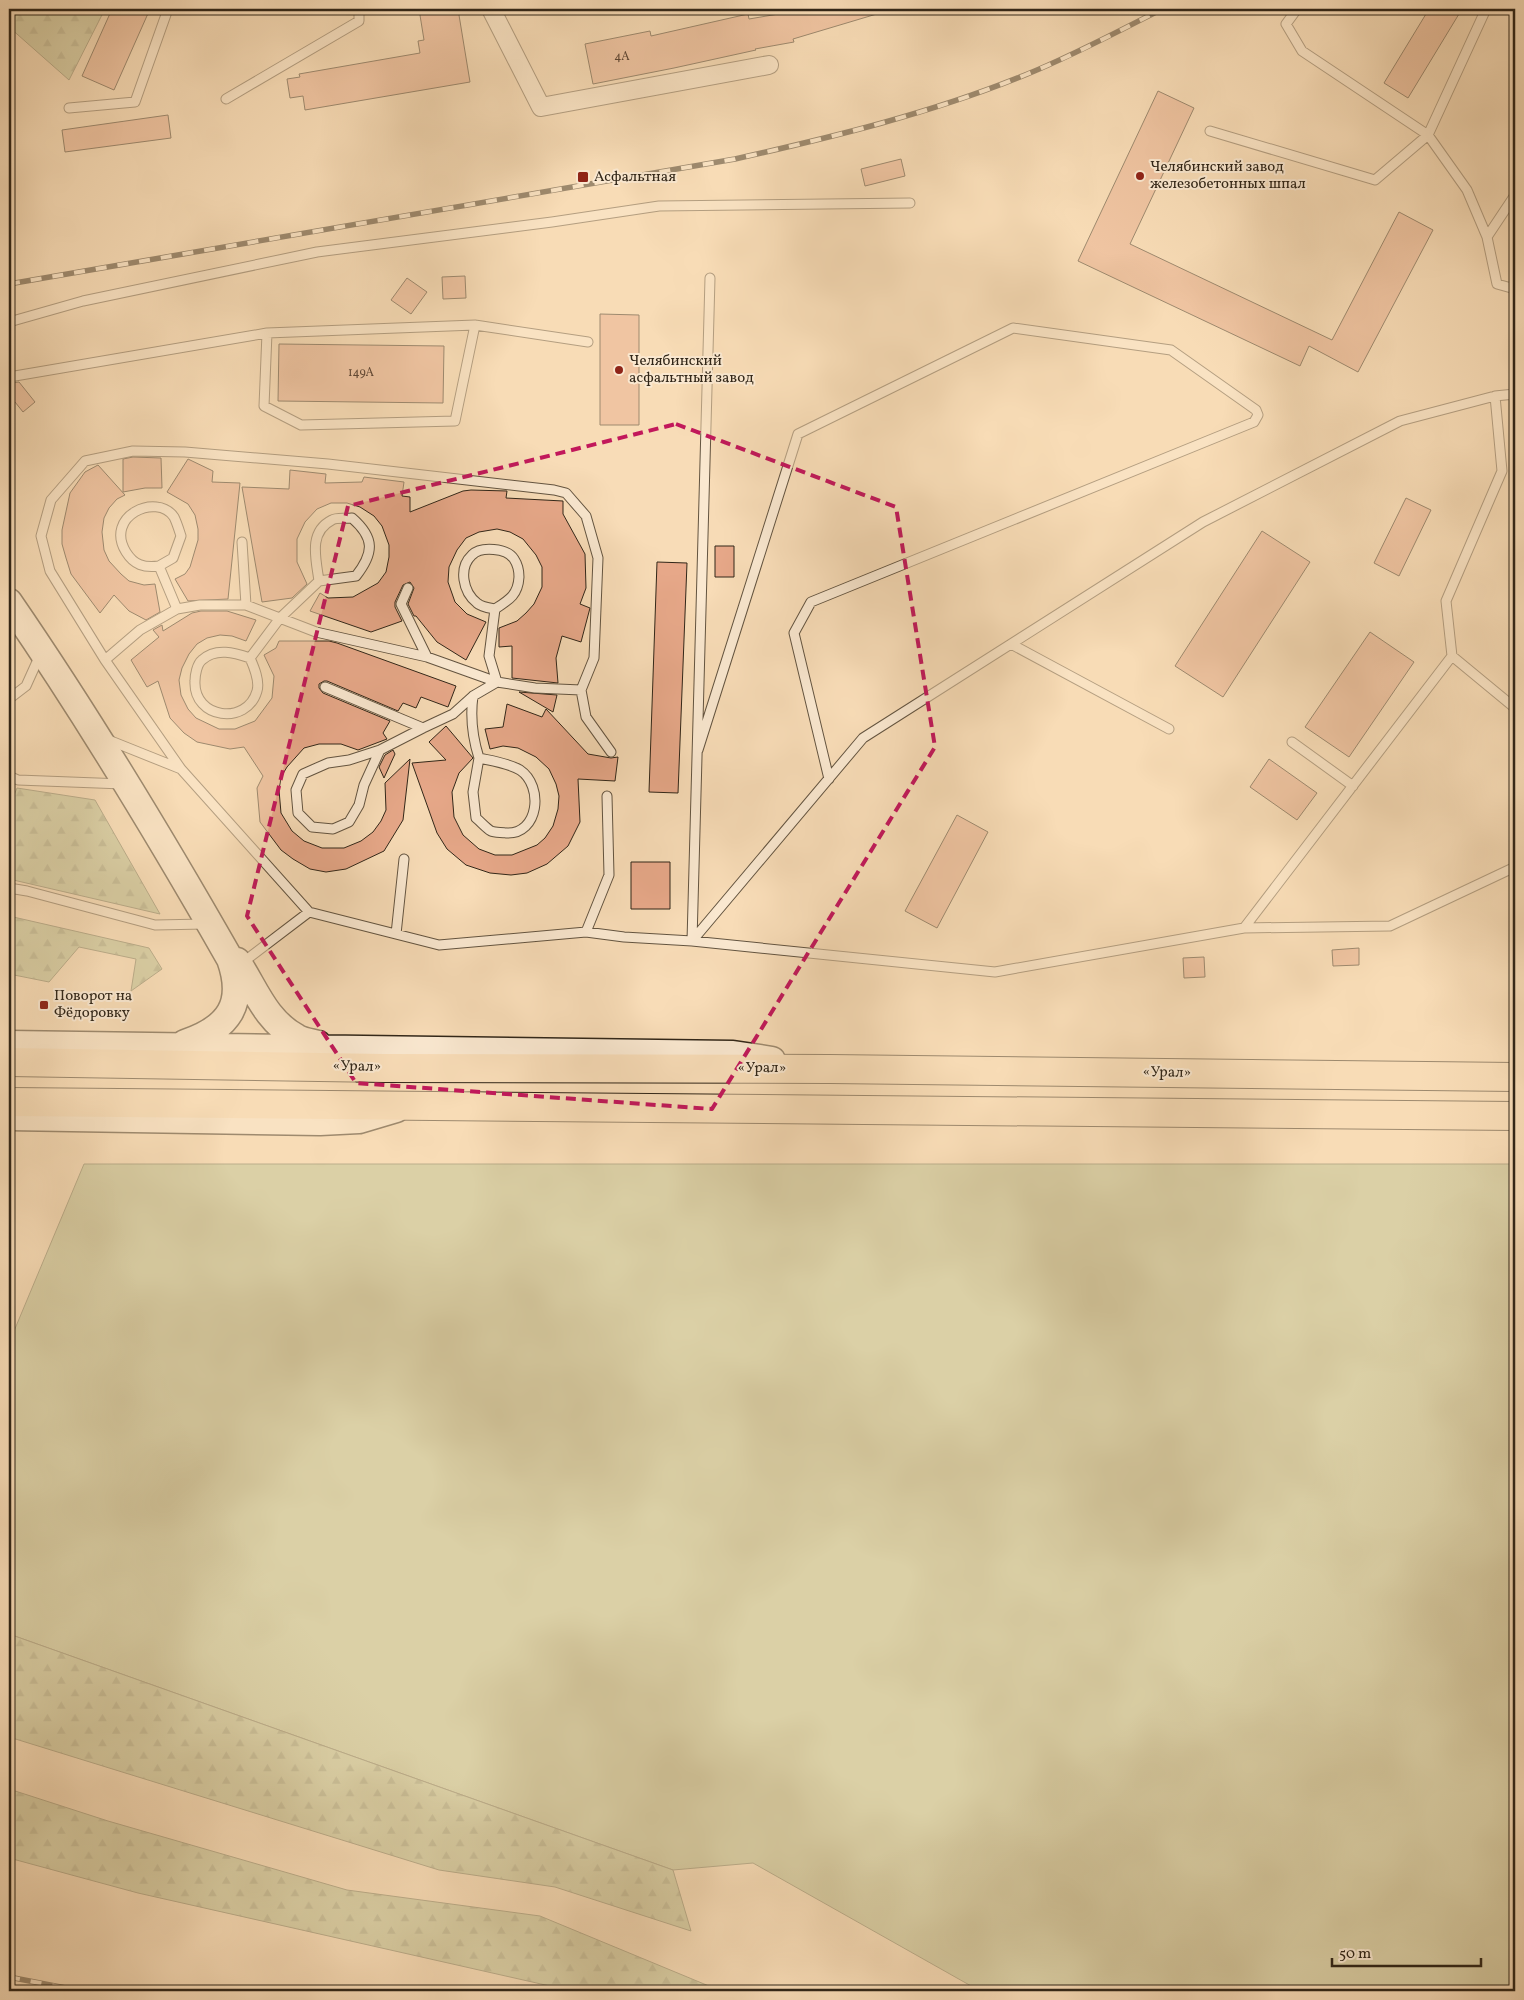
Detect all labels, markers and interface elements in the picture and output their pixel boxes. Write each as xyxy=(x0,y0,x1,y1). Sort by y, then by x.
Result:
house number: 4А xyxy=(614,49,630,65)
place label: Челябинский завод железобетонных шпал xyxy=(1150,157,1306,195)
place label: Асфальтная xyxy=(594,167,676,188)
marker: Асфальтная xyxy=(576,170,590,184)
marker: Челябинский завод железобетонных шпал xyxy=(1134,170,1146,182)
place label: Челябинский асфальтный завод xyxy=(629,351,754,389)
marker: Челябинский асфальтный завод xyxy=(613,364,625,376)
house number: 149А xyxy=(348,365,375,381)
place label: Поворот на Фёдоровку xyxy=(54,986,132,1024)
marker: Поворот на Фёдоровку xyxy=(38,999,50,1011)
street label: «Урал» xyxy=(333,1056,381,1078)
street label: «Урал» xyxy=(738,1058,786,1079)
street label: «Урал» xyxy=(1143,1062,1191,1084)
scale bar xyxy=(1332,1935,1480,1967)
text: 50 m xyxy=(1339,1944,1371,1965)

